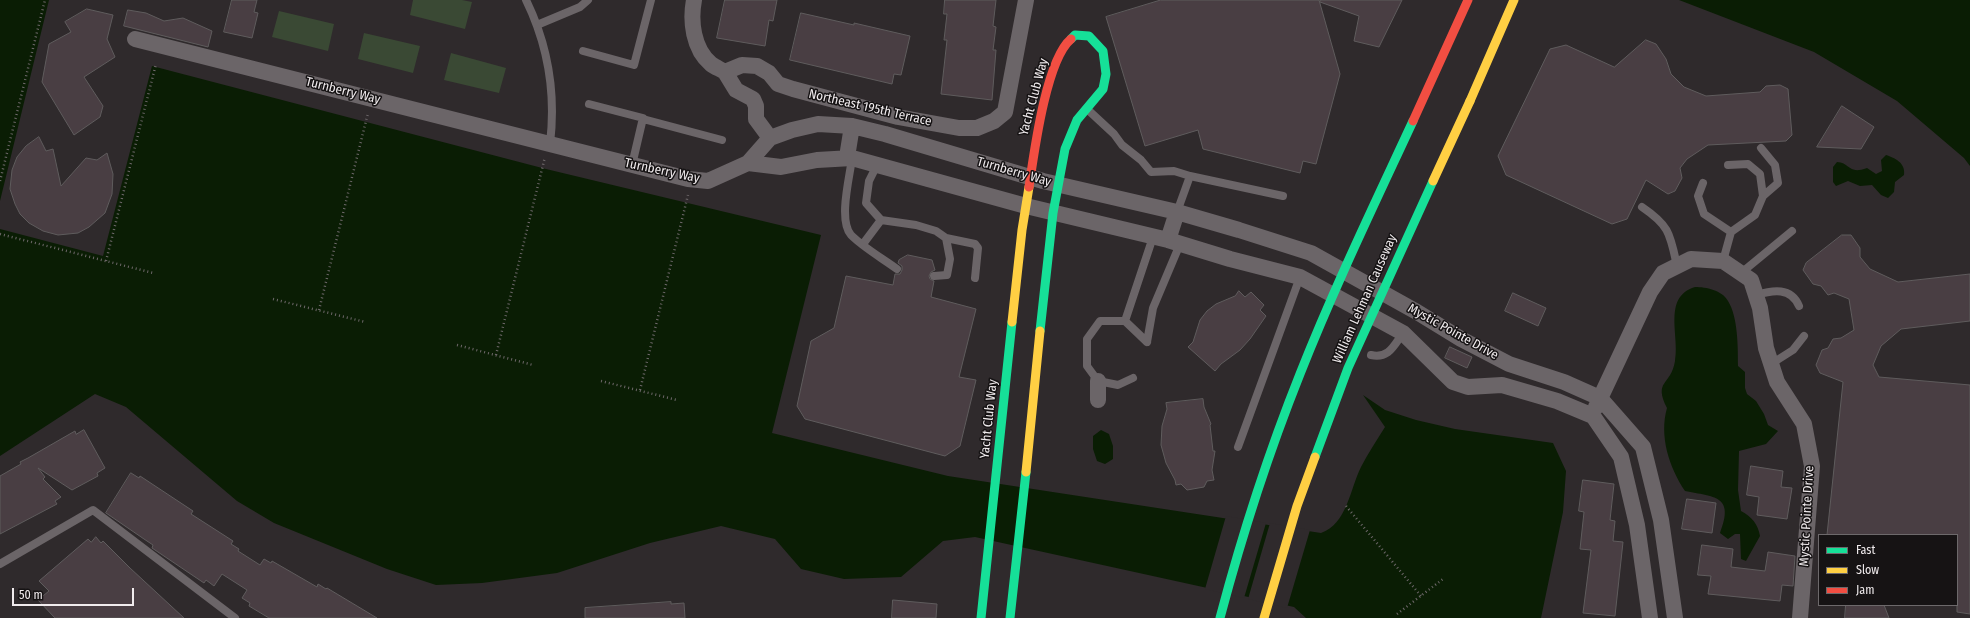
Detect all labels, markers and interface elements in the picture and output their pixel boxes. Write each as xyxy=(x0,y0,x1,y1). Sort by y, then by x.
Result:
street label: Yacht Club Way xyxy=(1016,57,1052,137)
street label: Turnberry Way xyxy=(304,74,382,108)
street label: Northeast 195th Terrace xyxy=(807,86,933,130)
street label: Turnberry Way xyxy=(975,154,1053,190)
street label: Turnberry Way xyxy=(623,155,701,187)
street label: William Lehman Causeway xyxy=(1329,232,1401,366)
street label: Mystic Pointe Drive xyxy=(1405,301,1501,363)
street label: Yacht Club Way xyxy=(977,379,1001,459)
street label: Mystic Pointe Drive xyxy=(1797,465,1817,567)
legend xyxy=(1818,534,1958,606)
text: Fast xyxy=(1856,543,1875,557)
text: Slow xyxy=(1856,563,1879,577)
scale bar xyxy=(14,580,136,606)
text: Jam xyxy=(1856,583,1874,597)
text: 50 m xyxy=(19,588,43,602)

